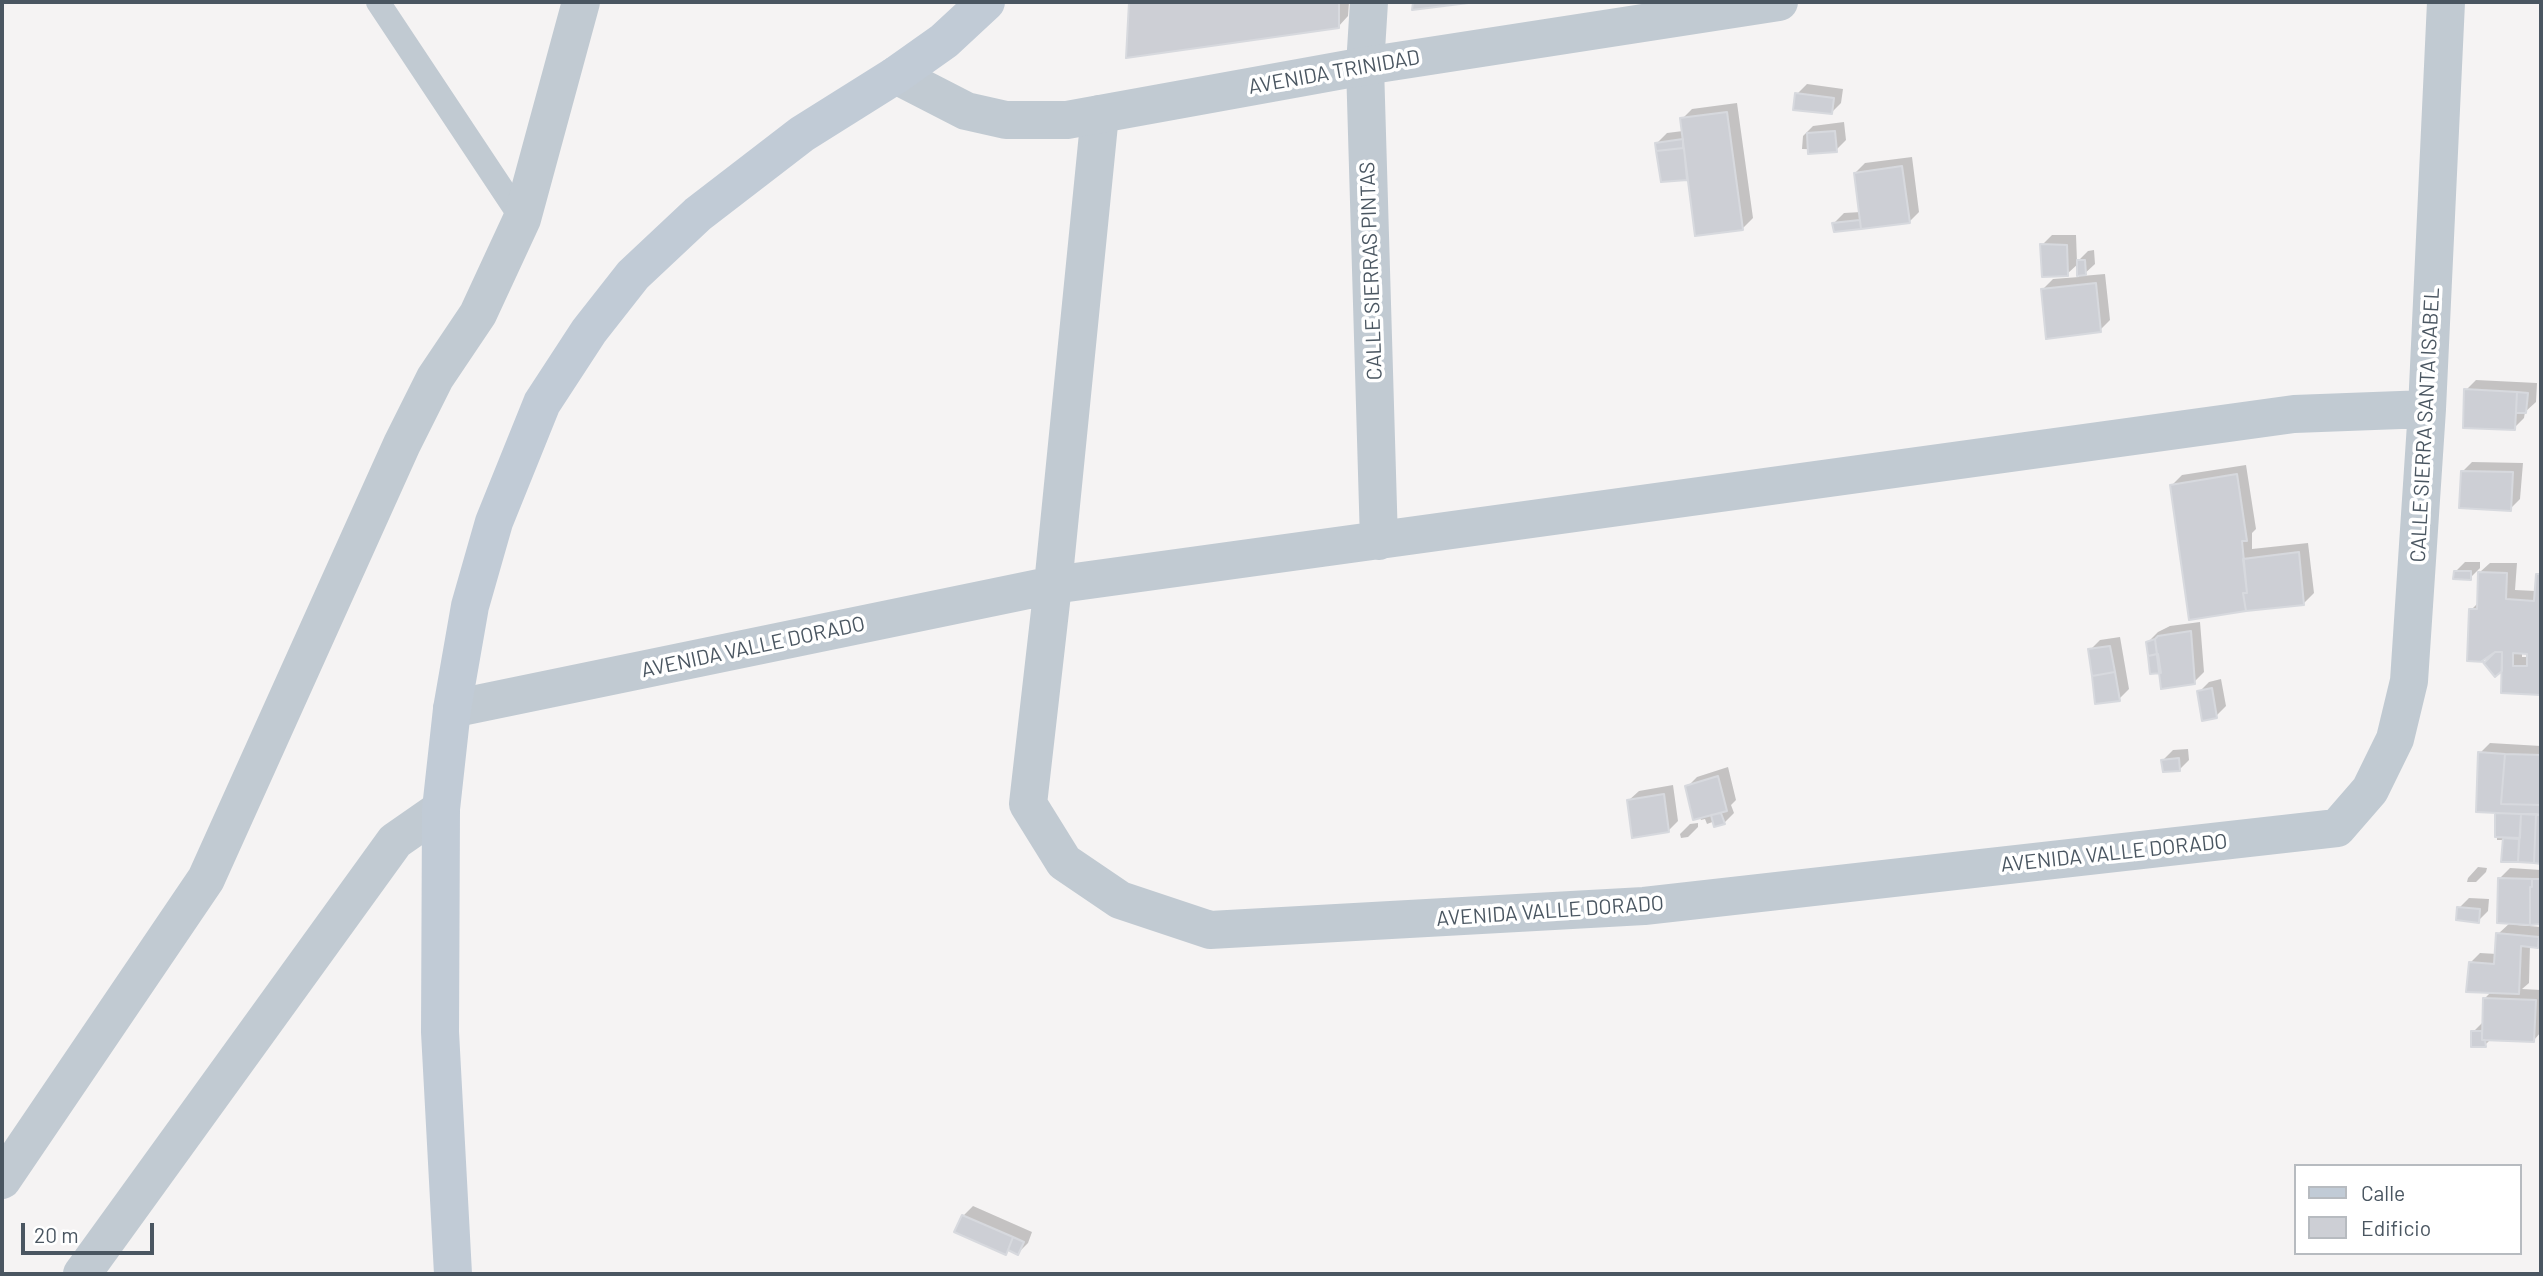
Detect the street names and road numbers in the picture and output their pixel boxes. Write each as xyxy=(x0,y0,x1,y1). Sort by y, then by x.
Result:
street label: AVENIDA TRINIDAD xyxy=(1246,45,1422,99)
street label: CALLE SIERRAS PINTAS xyxy=(1355,161,1387,381)
street label: CALLE SIERRA SANTA ISABEL xyxy=(2405,287,2445,563)
street label: AVENIDA VALLE DORADO xyxy=(639,611,867,683)
street label: AVENIDA VALLE DORADO xyxy=(1999,829,2229,877)
street label: AVENIDA VALLE DORADO xyxy=(1435,890,1665,932)

